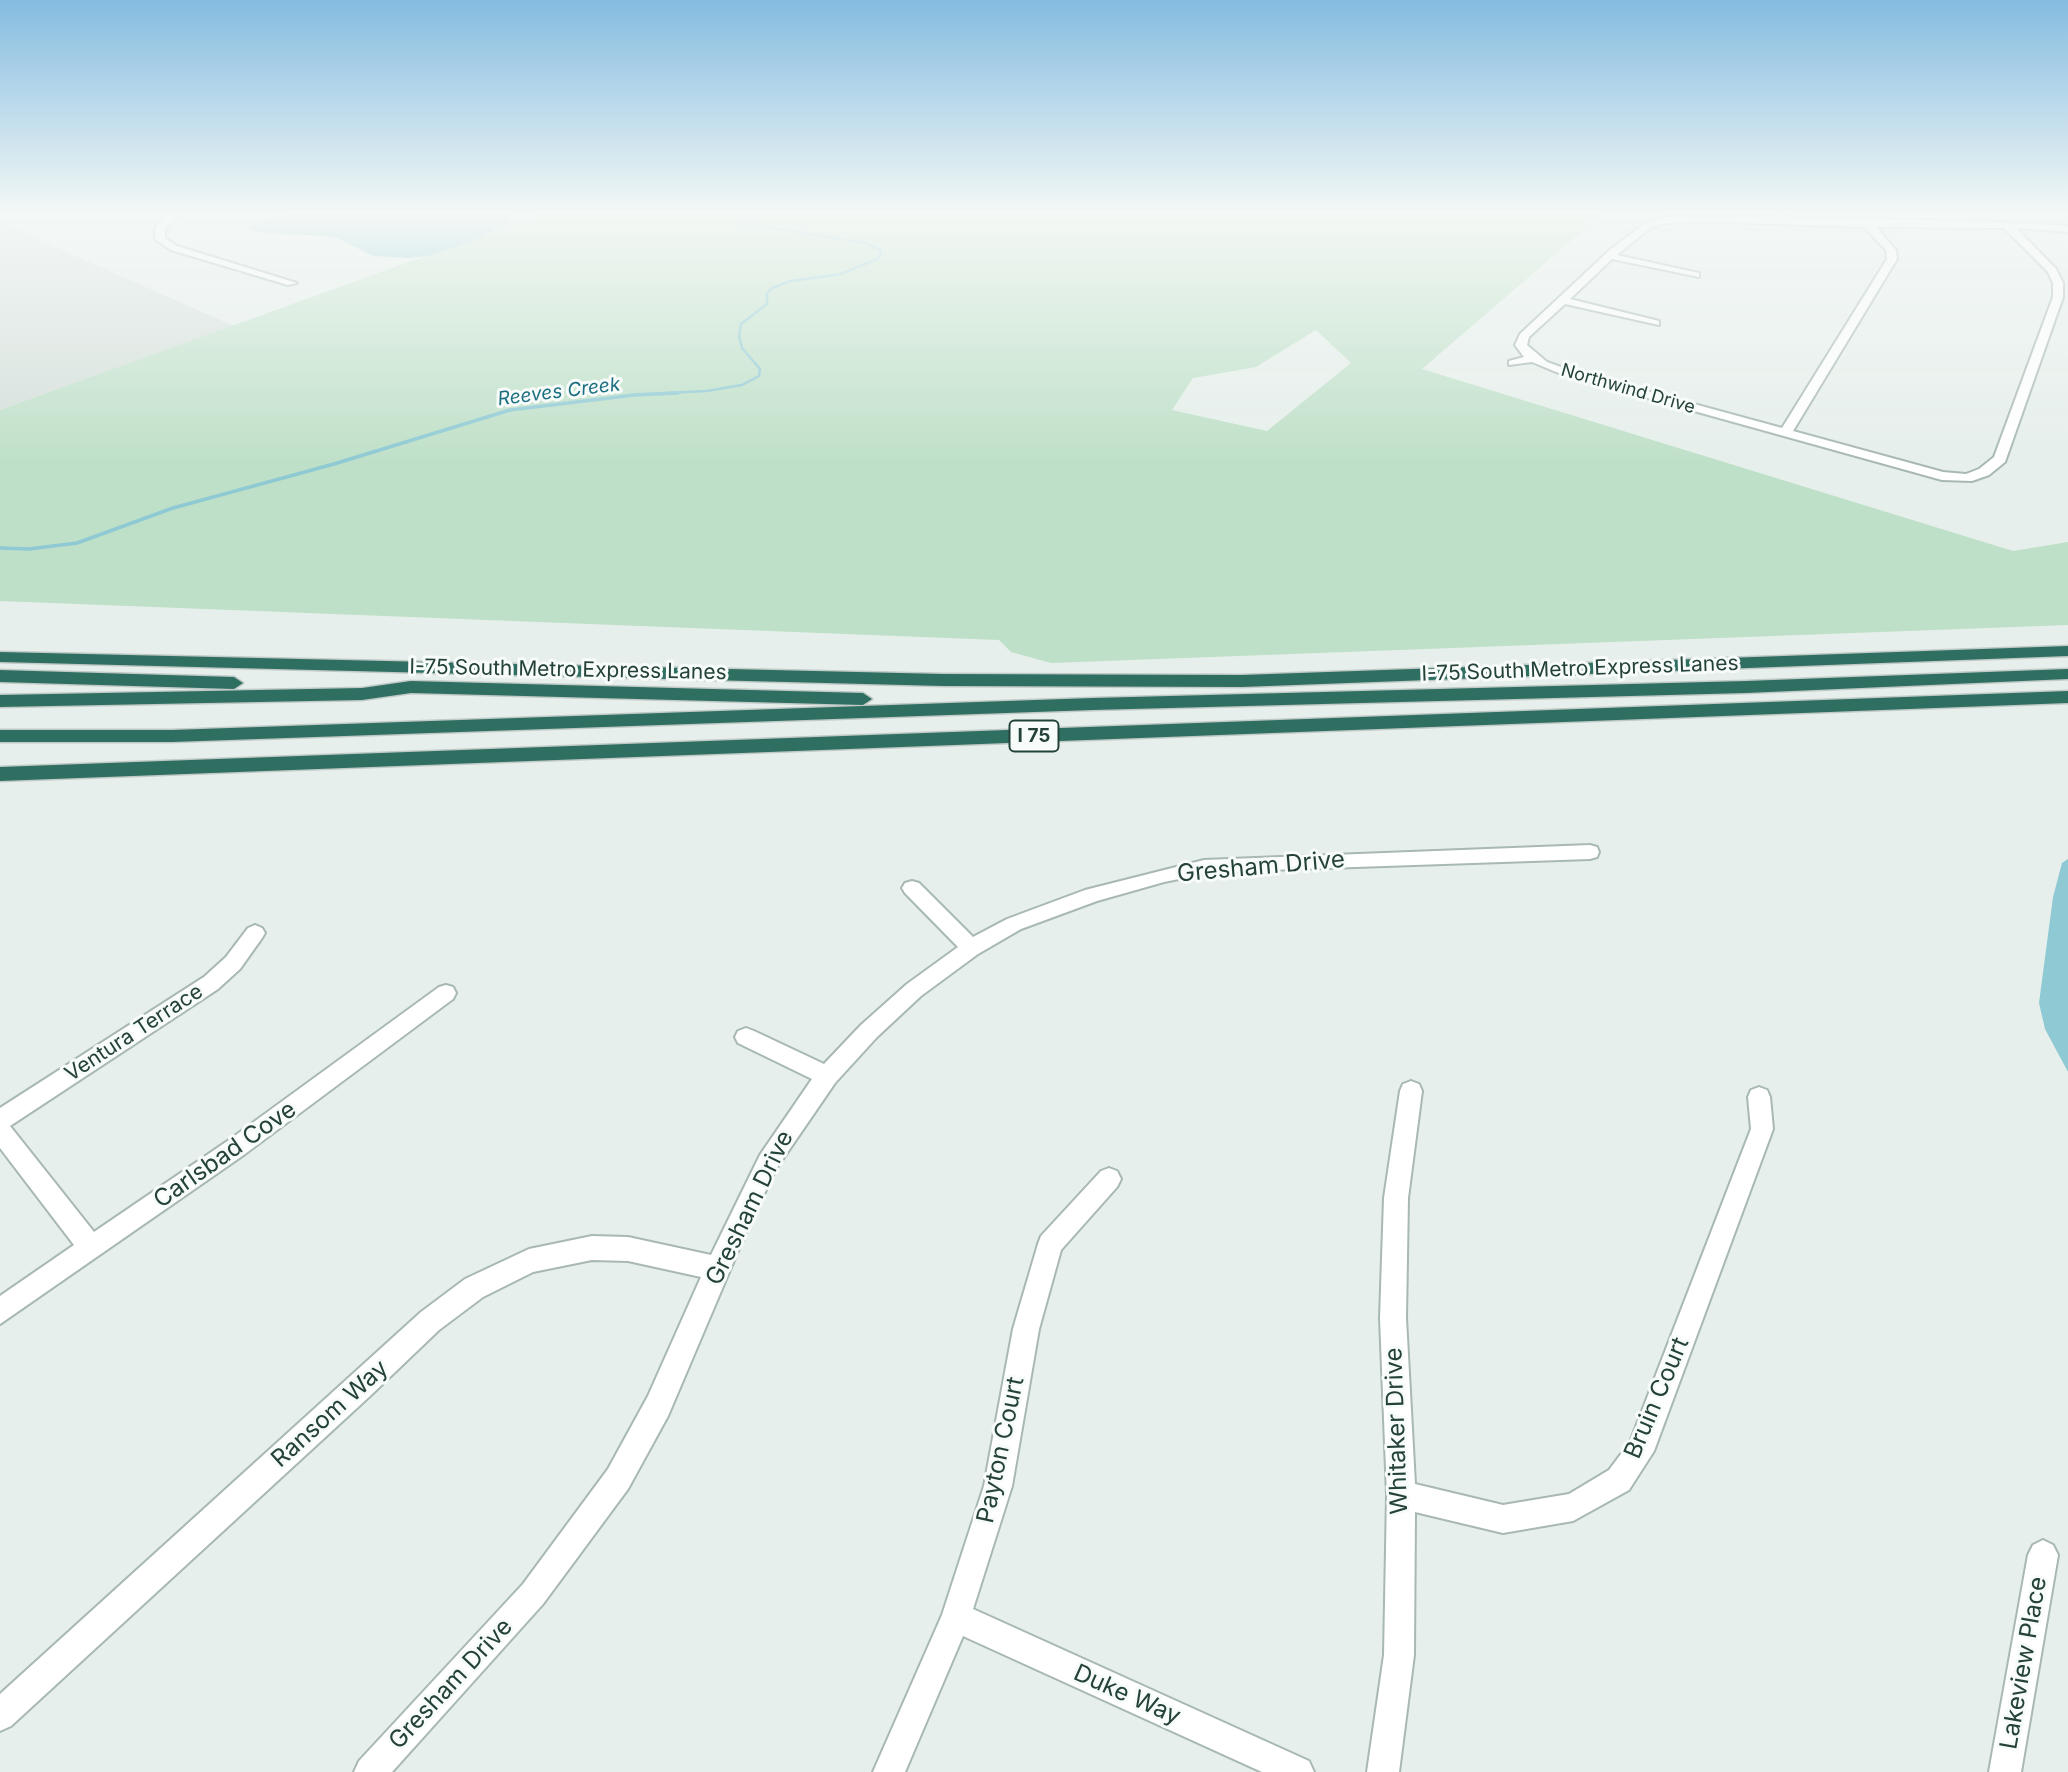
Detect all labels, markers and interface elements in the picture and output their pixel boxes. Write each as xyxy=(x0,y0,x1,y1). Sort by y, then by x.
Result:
street label: Northwind Drive xyxy=(1558,360,1698,418)
water label: Reeves Creek xyxy=(497,373,621,411)
street label: I-75 South Metro Express Lanes xyxy=(1421,651,1739,687)
street label: I-75 South Metro Express Lanes xyxy=(409,655,727,685)
road number: I 75 xyxy=(1010,720,1058,751)
street label: Gresham Drive xyxy=(1176,845,1346,889)
street label: Ventura Terrace xyxy=(60,979,208,1087)
street label: Carlsbad Cove xyxy=(148,1095,302,1215)
street label: Gresham Drive xyxy=(700,1126,800,1290)
street label: Bruin Court xyxy=(1619,1333,1695,1463)
street label: Whitaker Drive xyxy=(1380,1347,1414,1515)
street label: Ransom Way xyxy=(266,1354,394,1474)
street label: Payton Court xyxy=(971,1374,1031,1526)
street label: Lakeview Place xyxy=(1995,1574,2053,1752)
street label: Gresham Drive xyxy=(383,1613,519,1755)
street label: Duke Way xyxy=(1069,1659,1185,1731)

